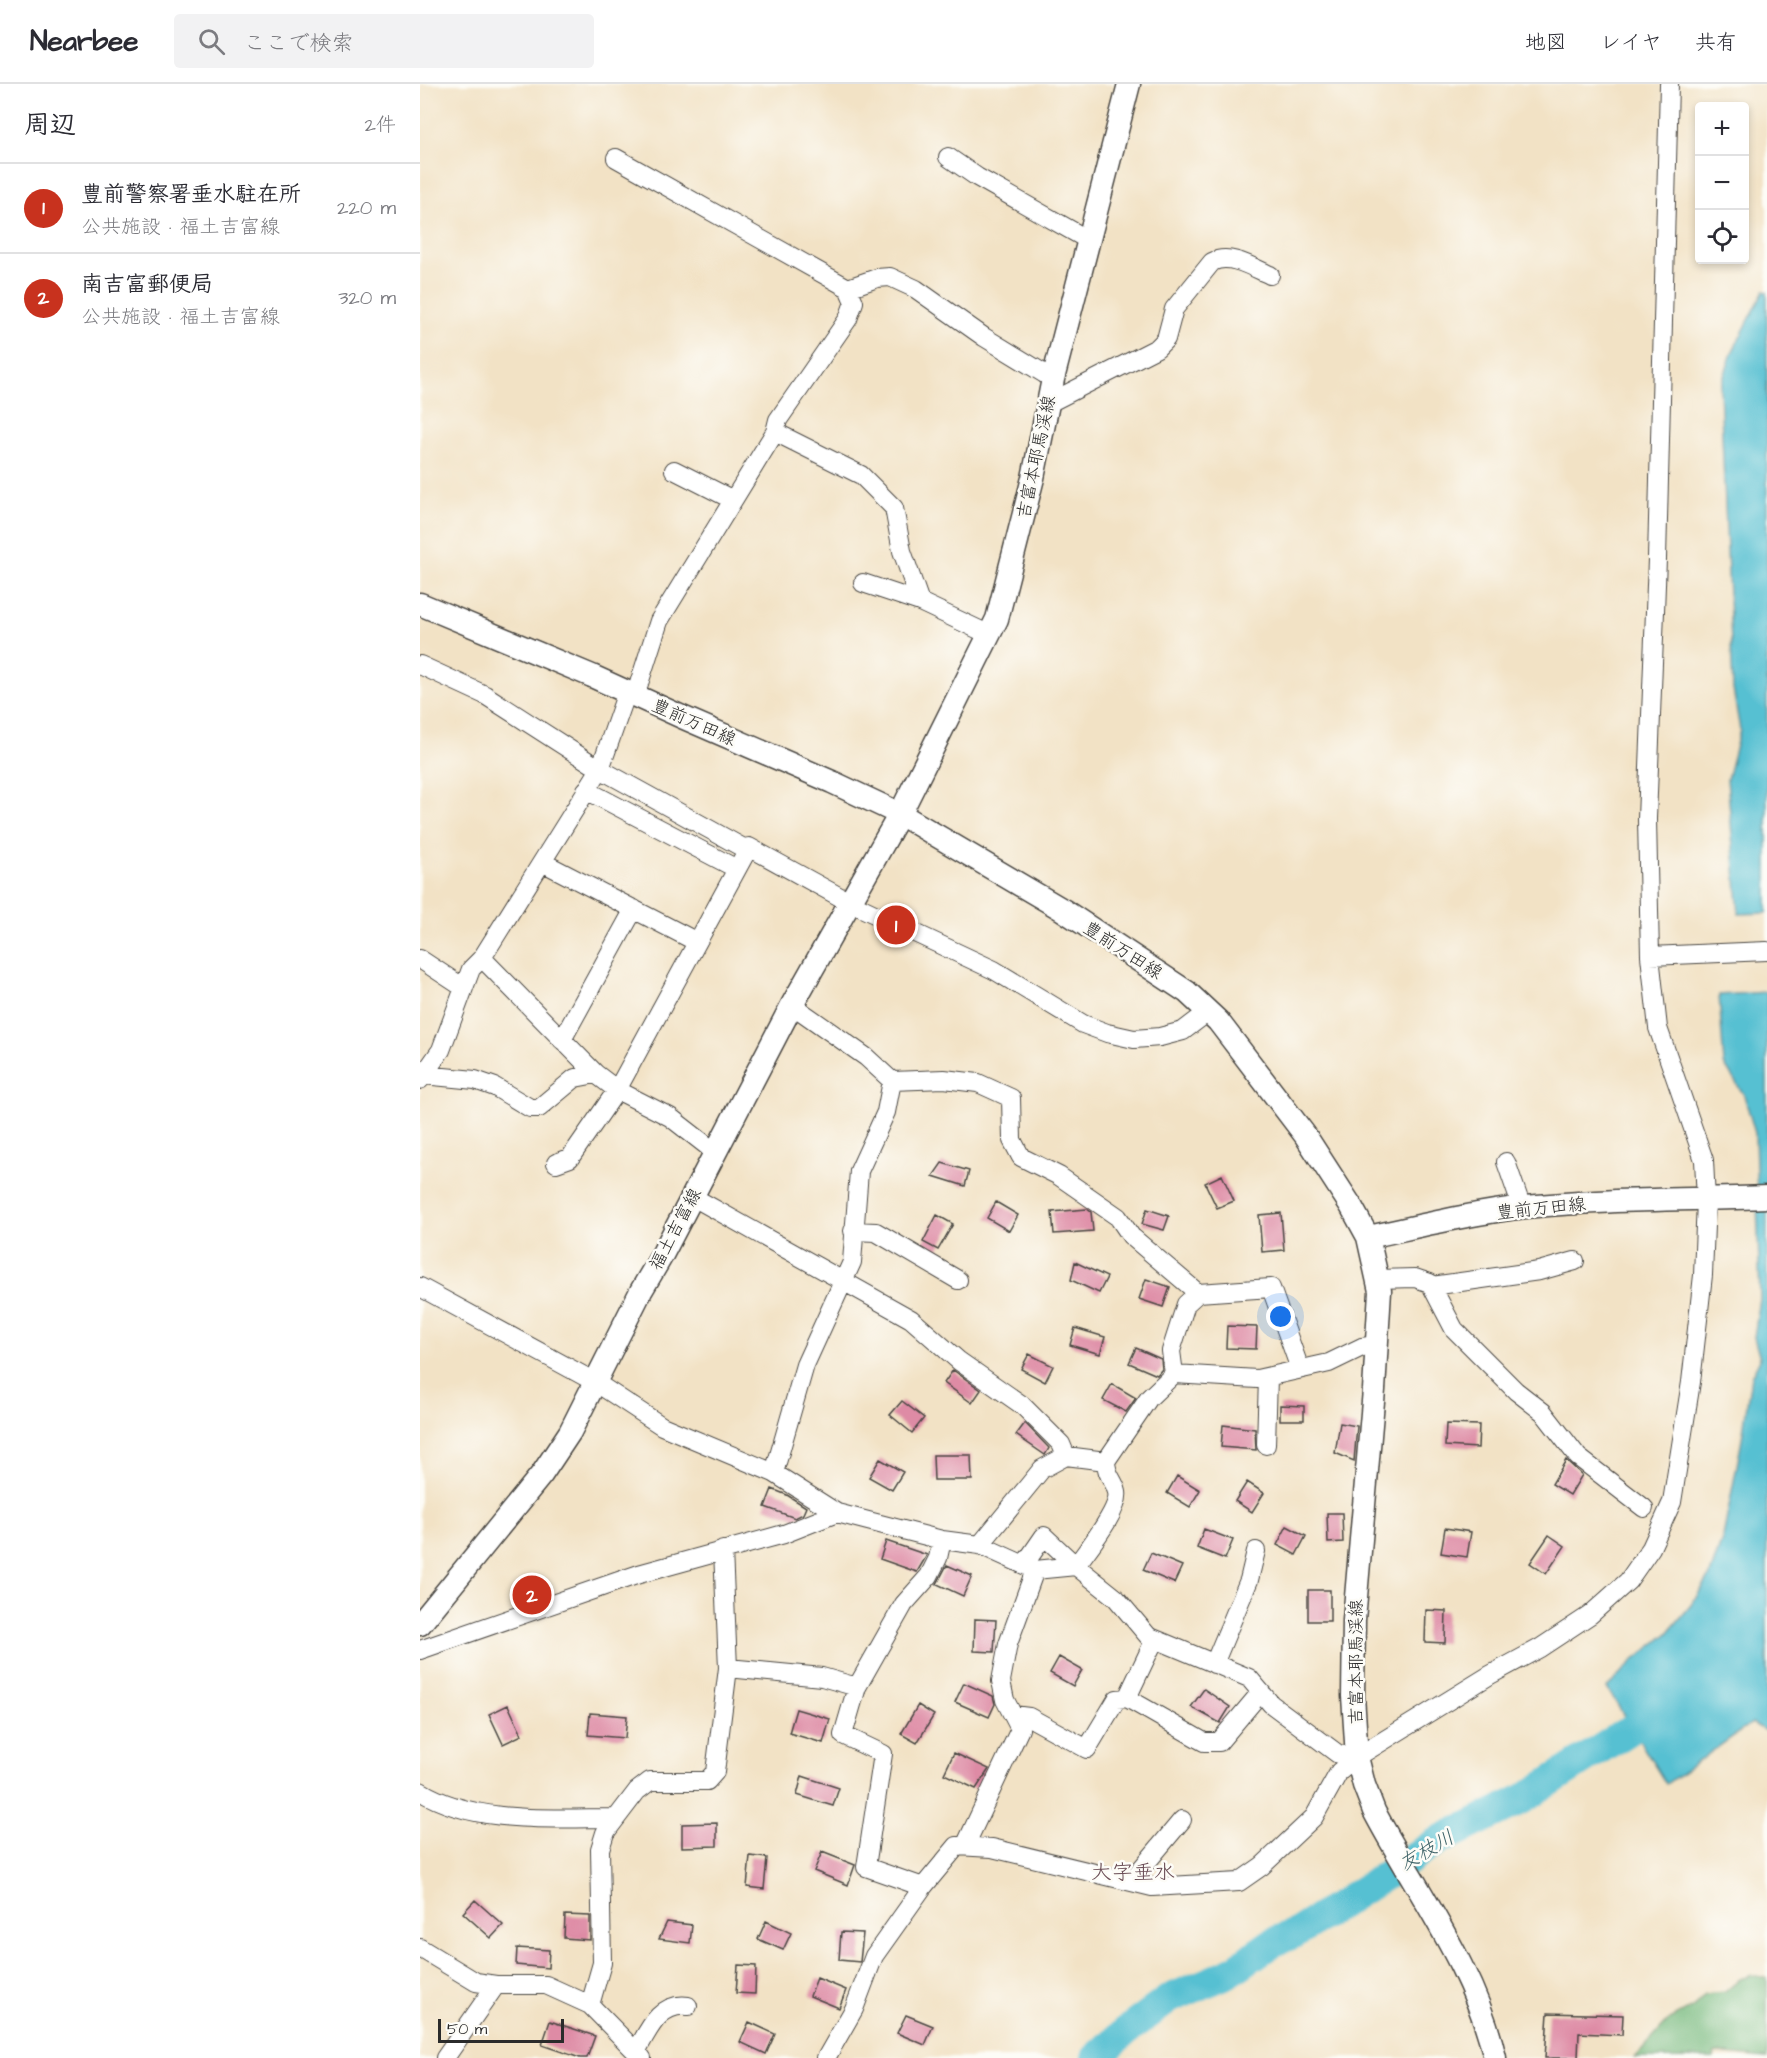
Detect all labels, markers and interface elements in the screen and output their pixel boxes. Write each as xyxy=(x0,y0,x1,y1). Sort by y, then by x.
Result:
search box xyxy=(174,14,594,68)
text: Nearbee xyxy=(30,22,138,61)
icon: search xyxy=(195,25,228,58)
text: ここで検索 xyxy=(243,28,353,59)
text: 地図 xyxy=(1525,28,1567,57)
text: レイヤ xyxy=(1600,28,1662,57)
text: 共有 xyxy=(1695,28,1737,57)
map controls xyxy=(1695,102,1749,264)
button: + xyxy=(1695,102,1749,156)
text: 周辺 xyxy=(24,107,76,143)
text: 2件 xyxy=(365,111,396,139)
button: − xyxy=(1695,156,1749,210)
text: 豊前警察署垂水駐在所 xyxy=(81,179,301,210)
text: 1 xyxy=(42,194,45,222)
text: 220 m xyxy=(337,194,396,222)
button: locate xyxy=(1695,210,1749,264)
text: 公共施設 · 福土吉富線 xyxy=(81,213,280,241)
text: 南吉富郵便局 xyxy=(81,269,213,300)
text: 2 xyxy=(38,284,49,312)
text: 320 m xyxy=(338,284,396,312)
text: 公共施設 · 福土吉富線 xyxy=(81,303,280,331)
street label: 吉富本耶馬渓線 xyxy=(1011,393,1062,521)
street label: 豊前万田線 xyxy=(648,693,740,752)
pin: 1 xyxy=(876,902,916,948)
street label: 豊前万田線 xyxy=(1078,915,1167,985)
street label: 福土吉富線 xyxy=(643,1184,708,1275)
street label: 豊前万田線 xyxy=(1495,1191,1587,1226)
your location xyxy=(1266,1302,1295,1331)
pin: 2 xyxy=(512,1572,552,1618)
street label: 吉富本耶馬渓線 xyxy=(1344,1599,1369,1725)
water label: 友枝川 xyxy=(1394,1824,1459,1878)
district label: 大字垂水 xyxy=(1091,1858,1175,1887)
scale bar xyxy=(438,2016,564,2044)
text: 50 m xyxy=(447,2018,487,2040)

